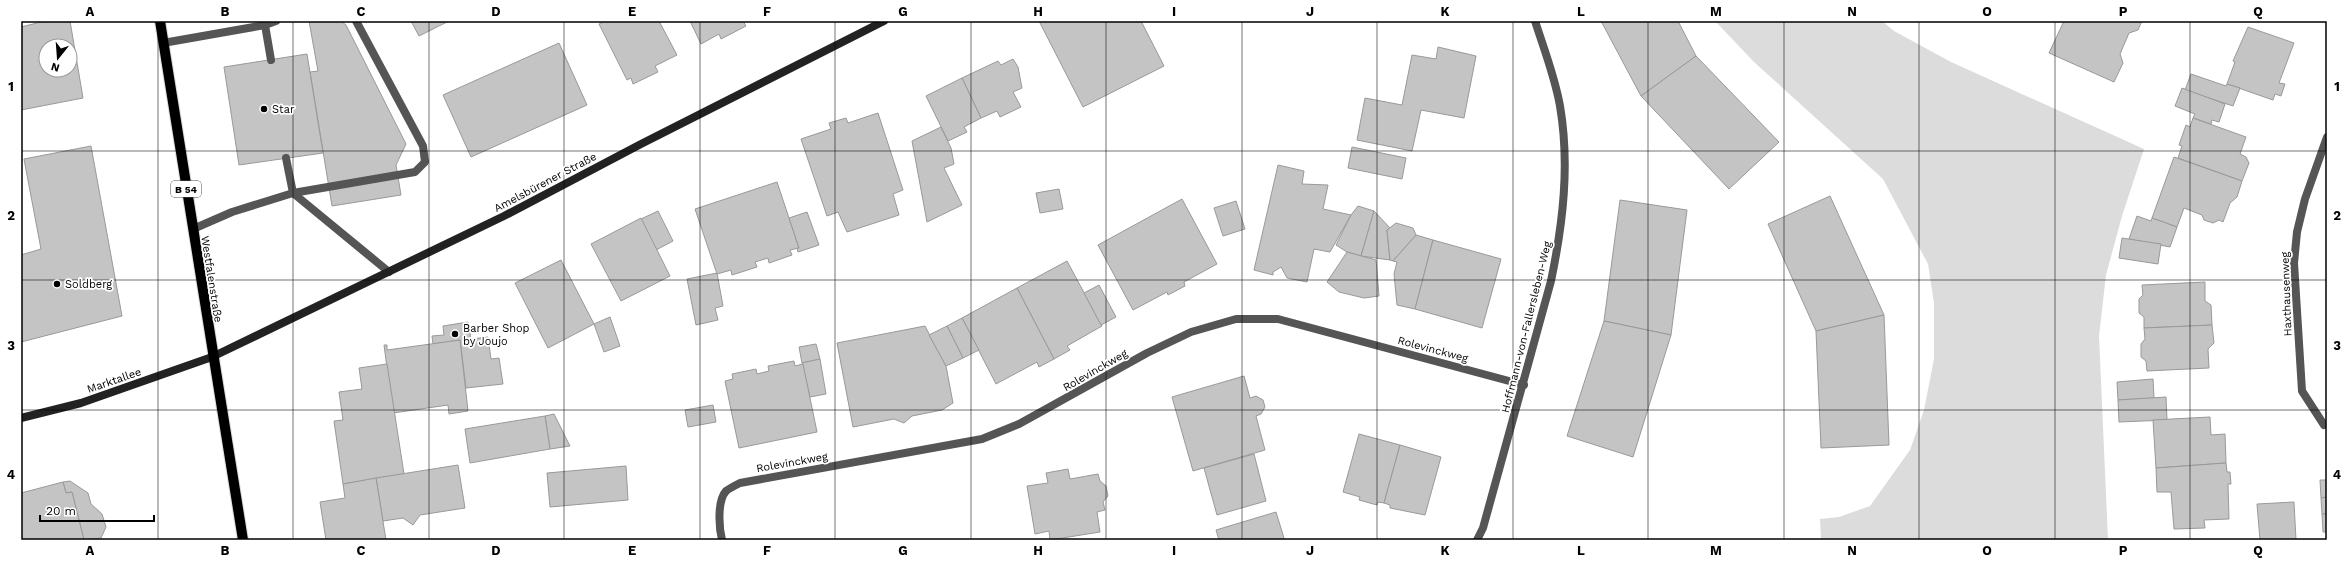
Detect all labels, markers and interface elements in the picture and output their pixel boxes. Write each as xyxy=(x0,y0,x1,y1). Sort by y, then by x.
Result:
text: A xyxy=(86,4,95,19)
text: B xyxy=(221,4,230,19)
text: C xyxy=(357,4,366,19)
text: D xyxy=(491,4,501,19)
text: E xyxy=(628,4,636,19)
text: F xyxy=(763,4,771,19)
text: G xyxy=(898,4,908,19)
text: H xyxy=(1033,4,1043,19)
text: I xyxy=(1172,4,1176,19)
text: J xyxy=(1306,4,1314,19)
text: K xyxy=(1440,4,1450,19)
text: L xyxy=(1577,4,1585,19)
text: M xyxy=(1710,4,1722,19)
text: N xyxy=(1847,4,1857,19)
text: O xyxy=(1982,4,1992,19)
text: P xyxy=(2119,4,2128,19)
text: Q xyxy=(2253,4,2263,19)
north arrow xyxy=(38,38,78,78)
text: N xyxy=(49,60,61,74)
text: 1 xyxy=(8,79,14,94)
text: 1 xyxy=(2334,79,2340,94)
place label: Star xyxy=(272,103,295,116)
marker: Star xyxy=(259,104,269,114)
street label: Amelsbürener Straße xyxy=(492,150,599,215)
road number: B 54 xyxy=(171,181,201,197)
text: 2 xyxy=(7,208,15,223)
text: 2 xyxy=(2333,208,2341,223)
street label: Westfalenstraße xyxy=(198,235,225,323)
street label: Hoffmann-von-Fallersleben-Weg xyxy=(1499,240,1554,414)
street label: Haxthausenweg xyxy=(2279,251,2294,336)
place label: Soldberg xyxy=(65,278,112,291)
marker: Soldberg xyxy=(52,279,62,289)
place label: Barber Shop by Joujo xyxy=(463,322,530,348)
marker: Barber Shop by Joujo xyxy=(450,329,460,339)
street label: Rolevinckweg xyxy=(1396,334,1470,365)
text: 3 xyxy=(7,338,15,353)
text: 3 xyxy=(2333,338,2341,353)
street label: Rolevinckweg xyxy=(1061,347,1130,394)
street label: Marktallee xyxy=(85,365,143,396)
street label: Rolevinckweg xyxy=(755,450,829,475)
text: 4 xyxy=(7,467,16,482)
text: 4 xyxy=(2333,467,2342,482)
scale bar xyxy=(40,497,154,523)
text: 20 m xyxy=(46,504,76,518)
text: A xyxy=(86,543,95,558)
text: B xyxy=(221,543,230,558)
text: C xyxy=(357,543,366,558)
text: D xyxy=(491,543,501,558)
text: E xyxy=(628,543,636,558)
text: F xyxy=(763,543,771,558)
text: G xyxy=(898,543,908,558)
text: H xyxy=(1033,543,1043,558)
text: I xyxy=(1172,543,1176,558)
text: J xyxy=(1306,543,1314,558)
text: K xyxy=(1440,543,1450,558)
text: L xyxy=(1577,543,1585,558)
text: M xyxy=(1710,543,1722,558)
text: N xyxy=(1847,543,1857,558)
text: O xyxy=(1982,543,1992,558)
text: P xyxy=(2119,543,2128,558)
text: Q xyxy=(2253,543,2263,558)

